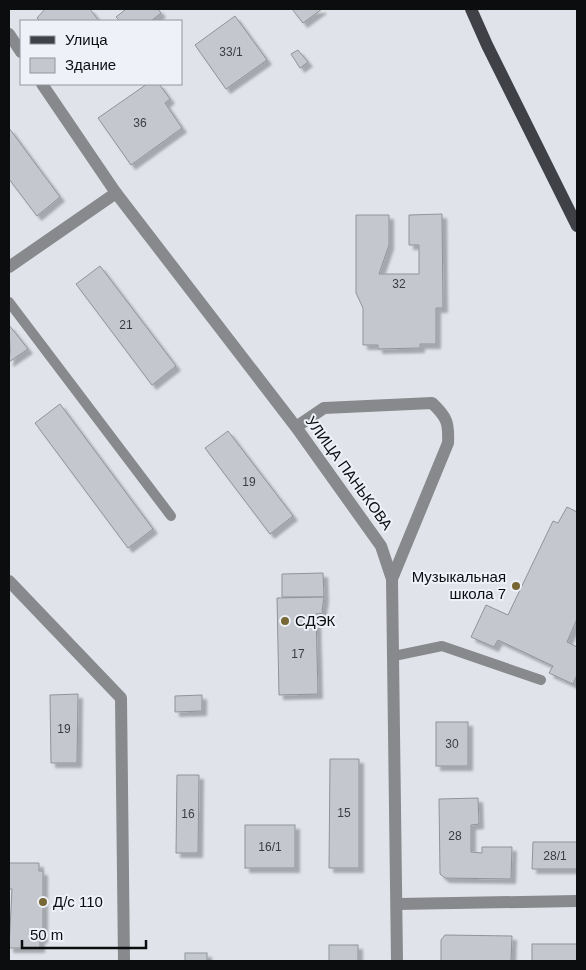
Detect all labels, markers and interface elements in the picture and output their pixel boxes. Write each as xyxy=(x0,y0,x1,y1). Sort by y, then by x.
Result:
legend xyxy=(20,20,182,85)
text: Улица xyxy=(65,31,108,48)
house number: 33/1 xyxy=(219,45,243,59)
text: Здание xyxy=(65,56,116,73)
house number: 36 xyxy=(133,116,147,130)
house number: 32 xyxy=(392,277,406,291)
house number: 21 xyxy=(119,318,133,332)
street label: УЛИЦА ПАНЬКОВА xyxy=(303,413,396,533)
house number: 19 xyxy=(242,475,256,489)
place label: Музыкальная школа 7 xyxy=(412,568,506,602)
marker: Музыкальная школа 7 xyxy=(510,580,522,592)
place label: СДЭК xyxy=(295,612,335,629)
marker: СДЭК xyxy=(279,615,291,627)
house number: 17 xyxy=(291,647,305,661)
house number: 19 xyxy=(57,722,71,736)
house number: 30 xyxy=(445,737,459,751)
house number: 15 xyxy=(337,806,351,820)
house number: 16 xyxy=(181,807,195,821)
house number: 28 xyxy=(448,829,462,843)
house number: 16/1 xyxy=(258,840,282,854)
house number: 28/1 xyxy=(543,849,567,863)
place label: Д/с 110 xyxy=(53,893,103,910)
marker: Д/с 110 xyxy=(37,896,49,908)
scale bar xyxy=(22,918,146,950)
text: 50 m xyxy=(30,926,63,943)

